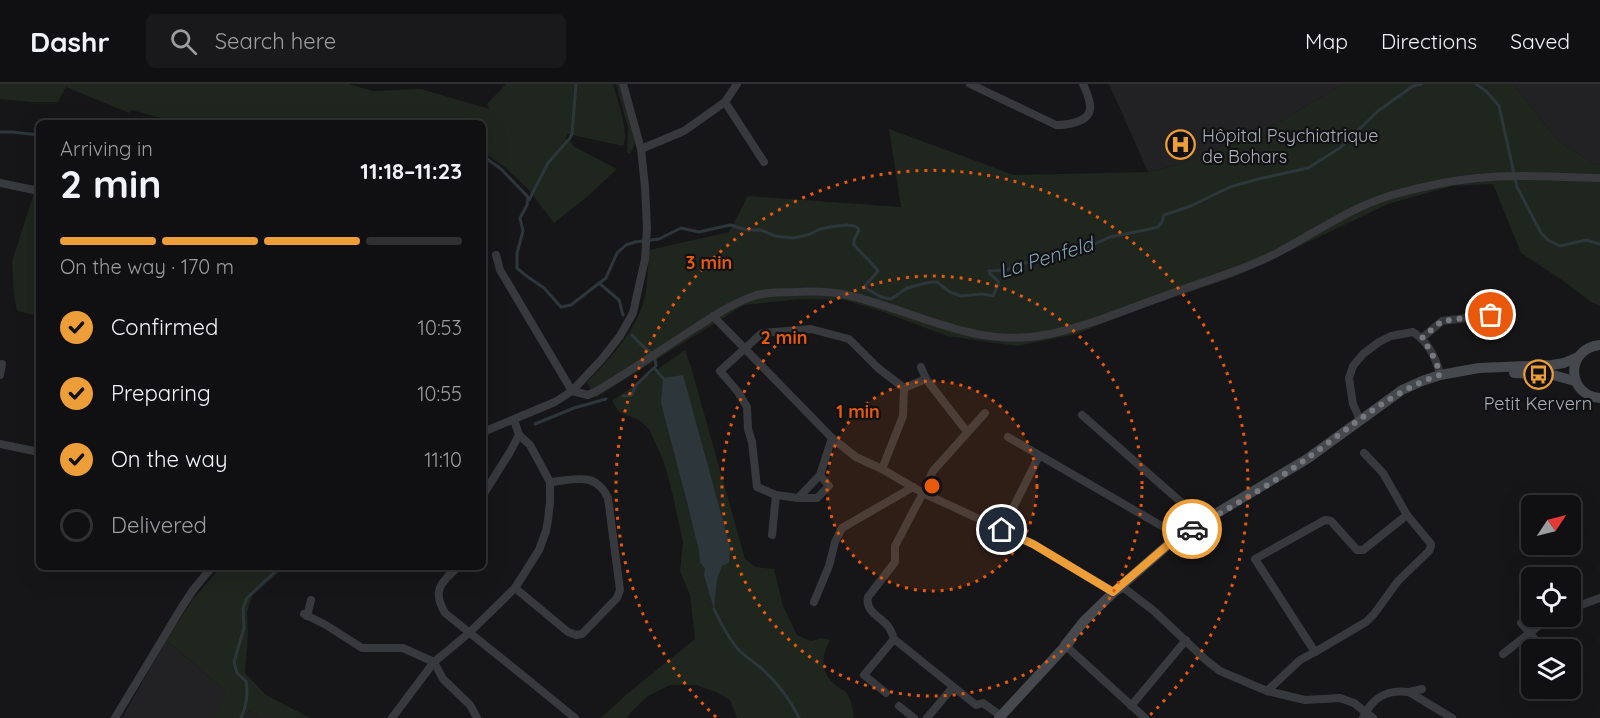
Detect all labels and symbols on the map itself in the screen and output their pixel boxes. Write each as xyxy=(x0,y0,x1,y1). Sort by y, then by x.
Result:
place label: Hôpital Psychiatrique de Bohars xyxy=(1202,124,1378,168)
hospital icon: Hôpital Psychiatrique de Bohars xyxy=(1165,129,1197,161)
water label: La Penfeld xyxy=(996,230,1099,283)
text: 3 min xyxy=(686,251,732,274)
pin xyxy=(1465,289,1516,340)
text: 2 min xyxy=(761,326,807,349)
bus stop icon: Petit Kervern xyxy=(1522,358,1554,390)
place label: Petit Kervern xyxy=(1484,392,1592,415)
text: 1 min xyxy=(836,400,880,423)
centre of rings xyxy=(922,476,942,496)
north arrow xyxy=(1521,495,1581,555)
courier xyxy=(1162,499,1222,559)
pin xyxy=(976,504,1027,555)

